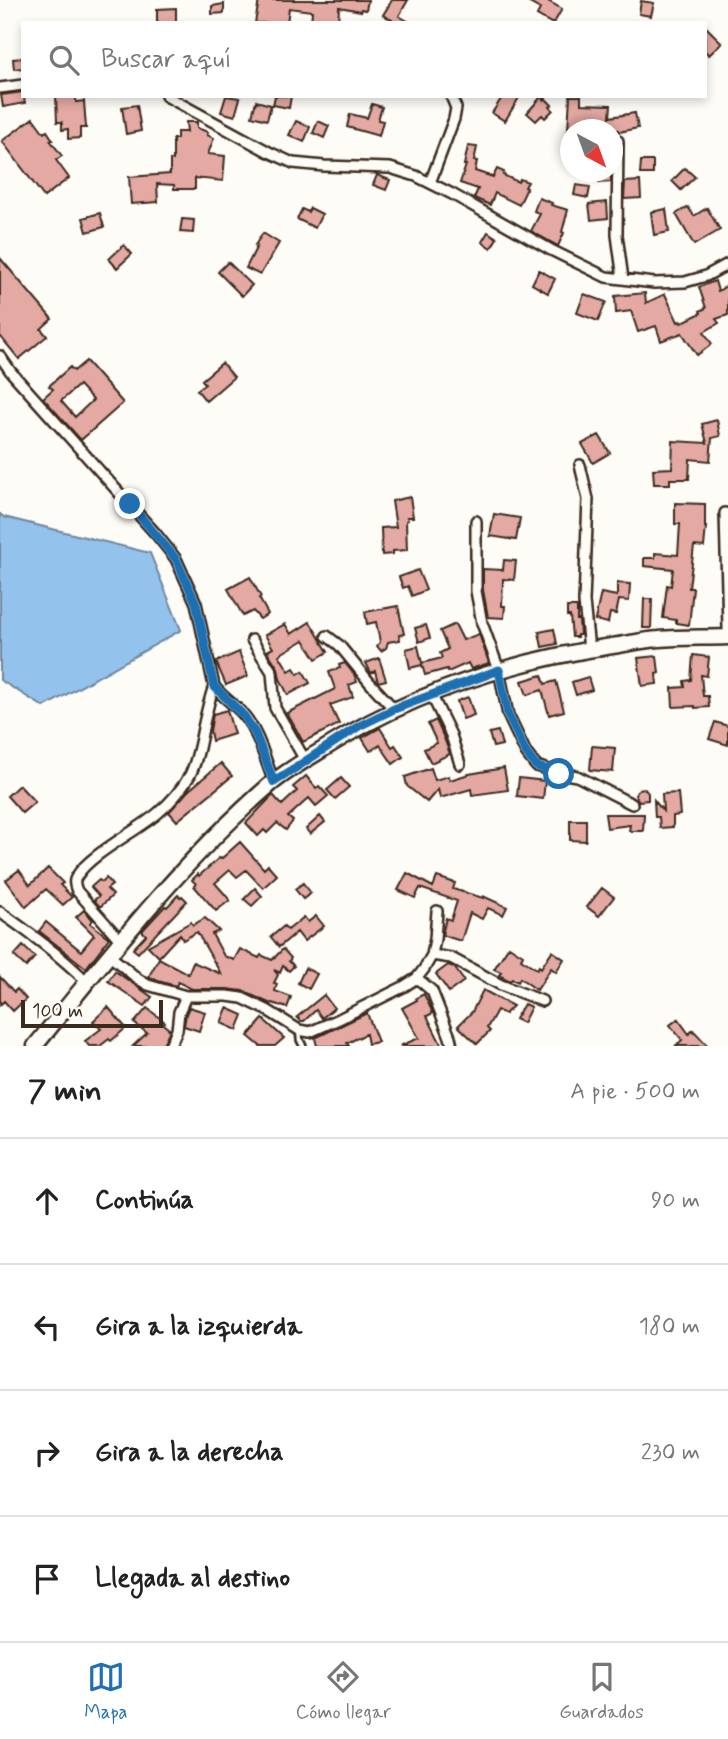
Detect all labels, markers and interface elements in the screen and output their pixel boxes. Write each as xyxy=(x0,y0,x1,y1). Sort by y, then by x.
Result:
search box xyxy=(21,21,707,98)
icon: search xyxy=(45,41,83,79)
text: Buscar aquí xyxy=(101,43,232,77)
north arrow xyxy=(560,119,623,182)
route end xyxy=(114,488,145,519)
route start xyxy=(543,758,574,789)
scale bar xyxy=(21,997,163,1029)
text: 100 m xyxy=(32,999,83,1024)
text: 7 min xyxy=(28,1072,102,1111)
text: A pie · 500 m xyxy=(570,1077,700,1107)
icon: ahead xyxy=(28,1182,66,1220)
text: Continúa xyxy=(95,1184,194,1218)
text: 90 m xyxy=(651,1186,700,1216)
icon: left xyxy=(28,1308,66,1346)
text: Gira a la izquierda xyxy=(95,1310,302,1344)
text: 180 m xyxy=(639,1312,700,1342)
icon: right xyxy=(28,1434,66,1472)
text: Gira a la derecha xyxy=(95,1436,284,1470)
text: 230 m xyxy=(641,1438,700,1468)
icon: arrive xyxy=(28,1560,66,1598)
text: Llegada al destino xyxy=(95,1562,290,1596)
tab: Mapa xyxy=(84,1658,127,1725)
tab: Cómo llegar xyxy=(296,1658,391,1725)
tab: Guardados xyxy=(559,1658,644,1725)

